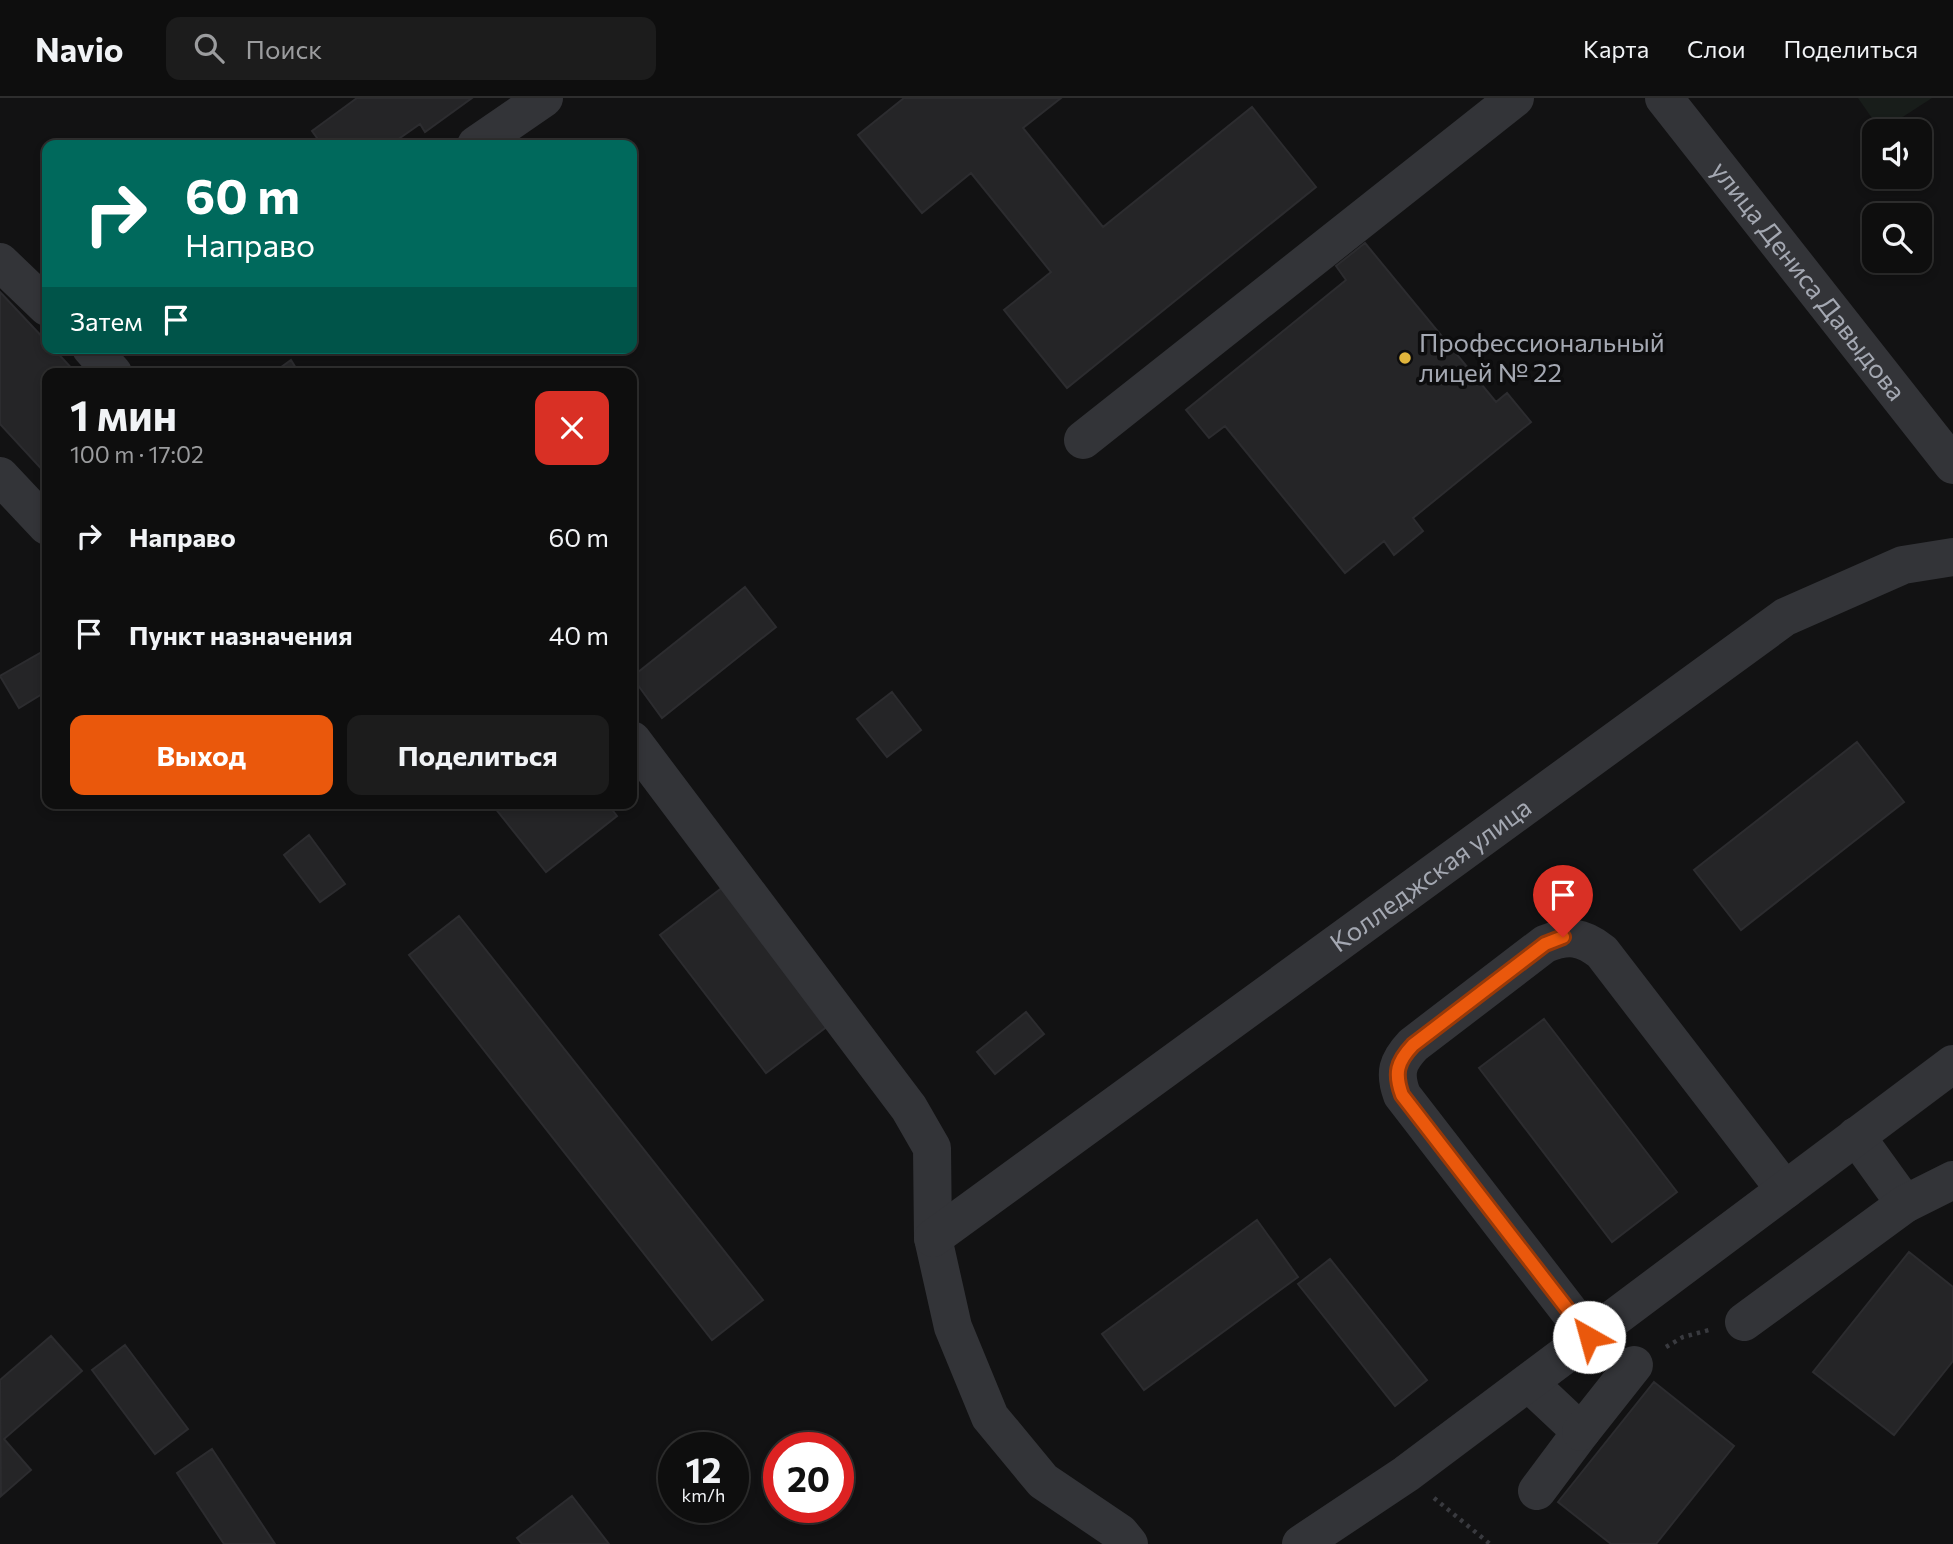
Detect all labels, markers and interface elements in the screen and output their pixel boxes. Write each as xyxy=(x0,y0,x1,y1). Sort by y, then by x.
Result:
search box xyxy=(166,17,656,80)
text: Navio xyxy=(35,28,124,69)
icon: search xyxy=(190,29,228,67)
text: Поиск xyxy=(246,33,322,64)
text: Карта xyxy=(1583,34,1649,63)
text: Слои xyxy=(1687,34,1745,63)
text: Поделиться xyxy=(1783,34,1918,63)
map controls xyxy=(1862,119,1932,273)
button: sound xyxy=(1862,119,1932,189)
street label: улица Дениса Давыдова xyxy=(1706,154,1913,406)
text: 60 m xyxy=(185,164,300,224)
icon: right xyxy=(70,168,161,259)
button: search xyxy=(1862,203,1932,273)
text: Направо xyxy=(185,224,315,264)
icon: arrive xyxy=(157,301,195,339)
text: Затем xyxy=(70,305,143,336)
place label: Профессиональный лицей № 22 xyxy=(1419,326,1665,387)
marker: Профессиональный лицей № 22 xyxy=(1397,350,1413,366)
text: 1 мин xyxy=(70,388,177,440)
button: close xyxy=(535,391,609,465)
text: 100 m · 17:02 xyxy=(70,440,204,468)
icon: right xyxy=(70,517,108,555)
text: Направо xyxy=(129,521,236,552)
text: 60 m xyxy=(549,521,609,552)
icon: arrive xyxy=(70,615,108,653)
text: Пункт назначения xyxy=(129,619,353,650)
text: 40 m xyxy=(549,619,609,650)
button: Выход xyxy=(70,715,333,795)
button: Поделиться xyxy=(347,715,609,795)
street label: Колледжская улица xyxy=(1323,790,1536,957)
pin xyxy=(1533,865,1593,937)
icon: arrive xyxy=(1544,876,1582,914)
position arrow xyxy=(1552,1300,1626,1374)
speed limit sign: 20 xyxy=(763,1432,854,1523)
text: 12 xyxy=(686,1447,721,1490)
text: km/h xyxy=(682,1484,725,1506)

